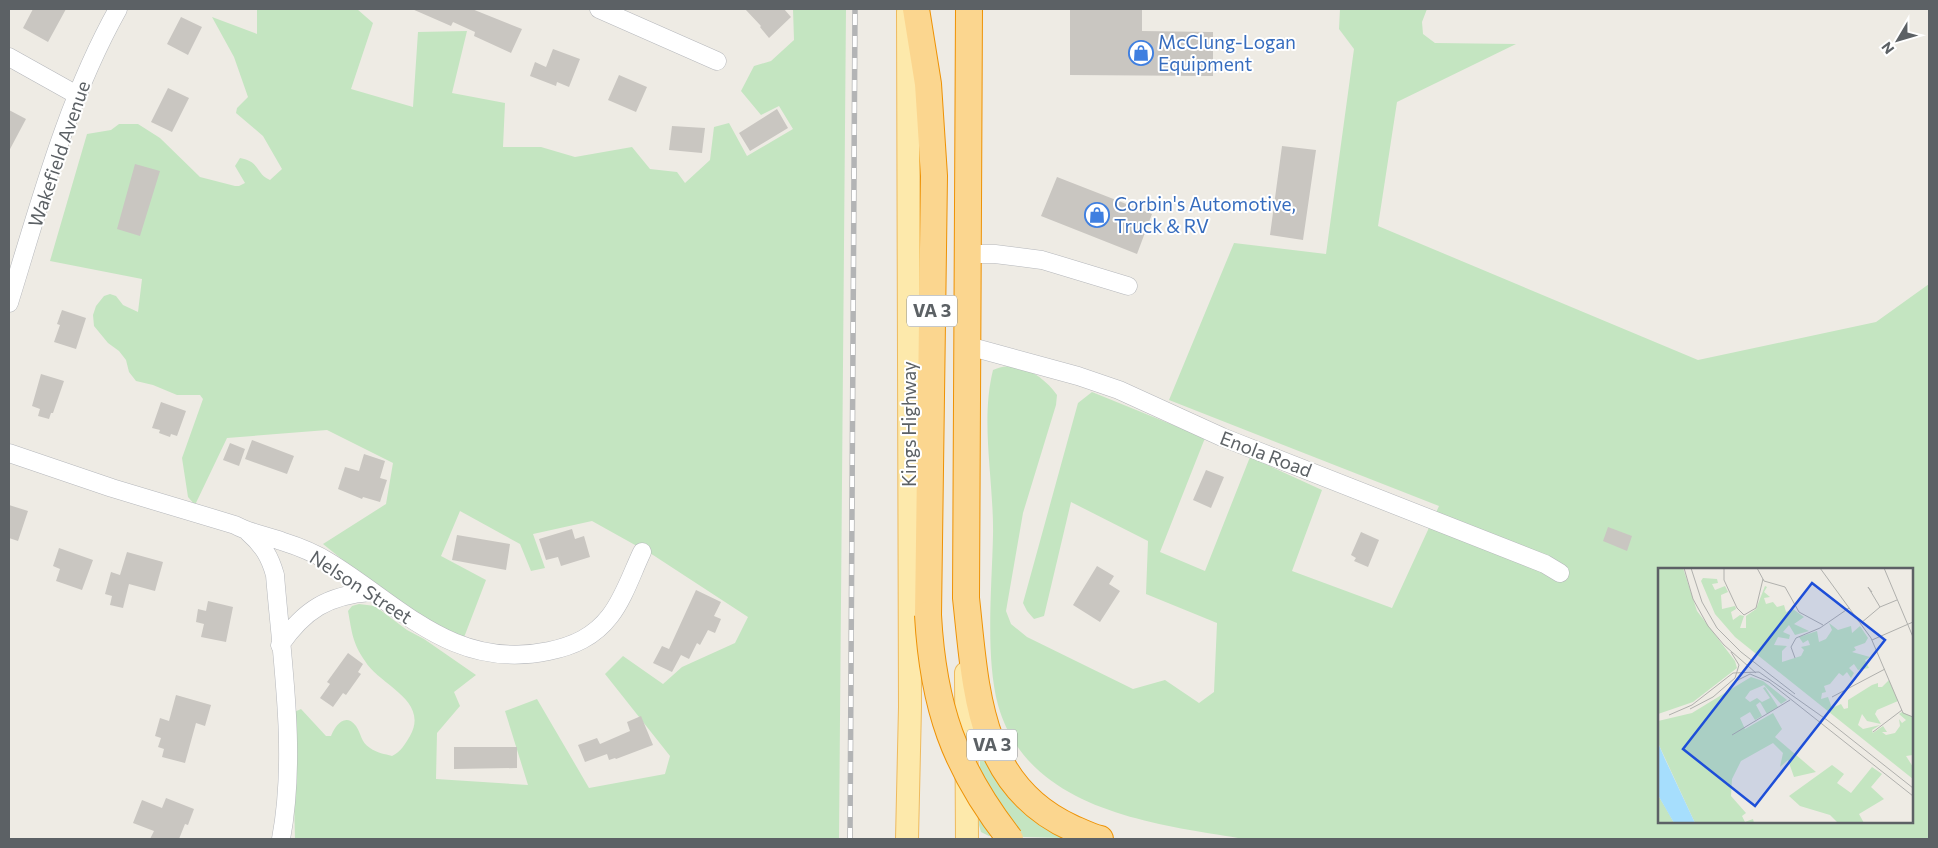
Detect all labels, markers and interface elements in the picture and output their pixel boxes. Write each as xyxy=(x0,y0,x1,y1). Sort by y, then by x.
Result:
north arrow xyxy=(1873,15,1923,65)
place label: McClung-Logan Equipment xyxy=(1158,30,1296,75)
text: N xyxy=(1877,39,1897,58)
shop icon: McClung-Logan Equipment xyxy=(1128,40,1154,66)
street label: Wakefield Avenue xyxy=(23,78,94,230)
place label: Corbin's Automotive, Truck & RV xyxy=(1114,192,1296,237)
shop icon: Corbin's Automotive, Truck & RV xyxy=(1084,202,1110,228)
road number: VA 3 xyxy=(907,296,957,326)
street label: Kings Highway xyxy=(897,361,920,487)
street label: Enola Road xyxy=(1217,426,1315,482)
street label: Nelson Street xyxy=(306,545,417,628)
inset map xyxy=(1658,568,1913,823)
road number: VA 3 xyxy=(967,730,1017,760)

